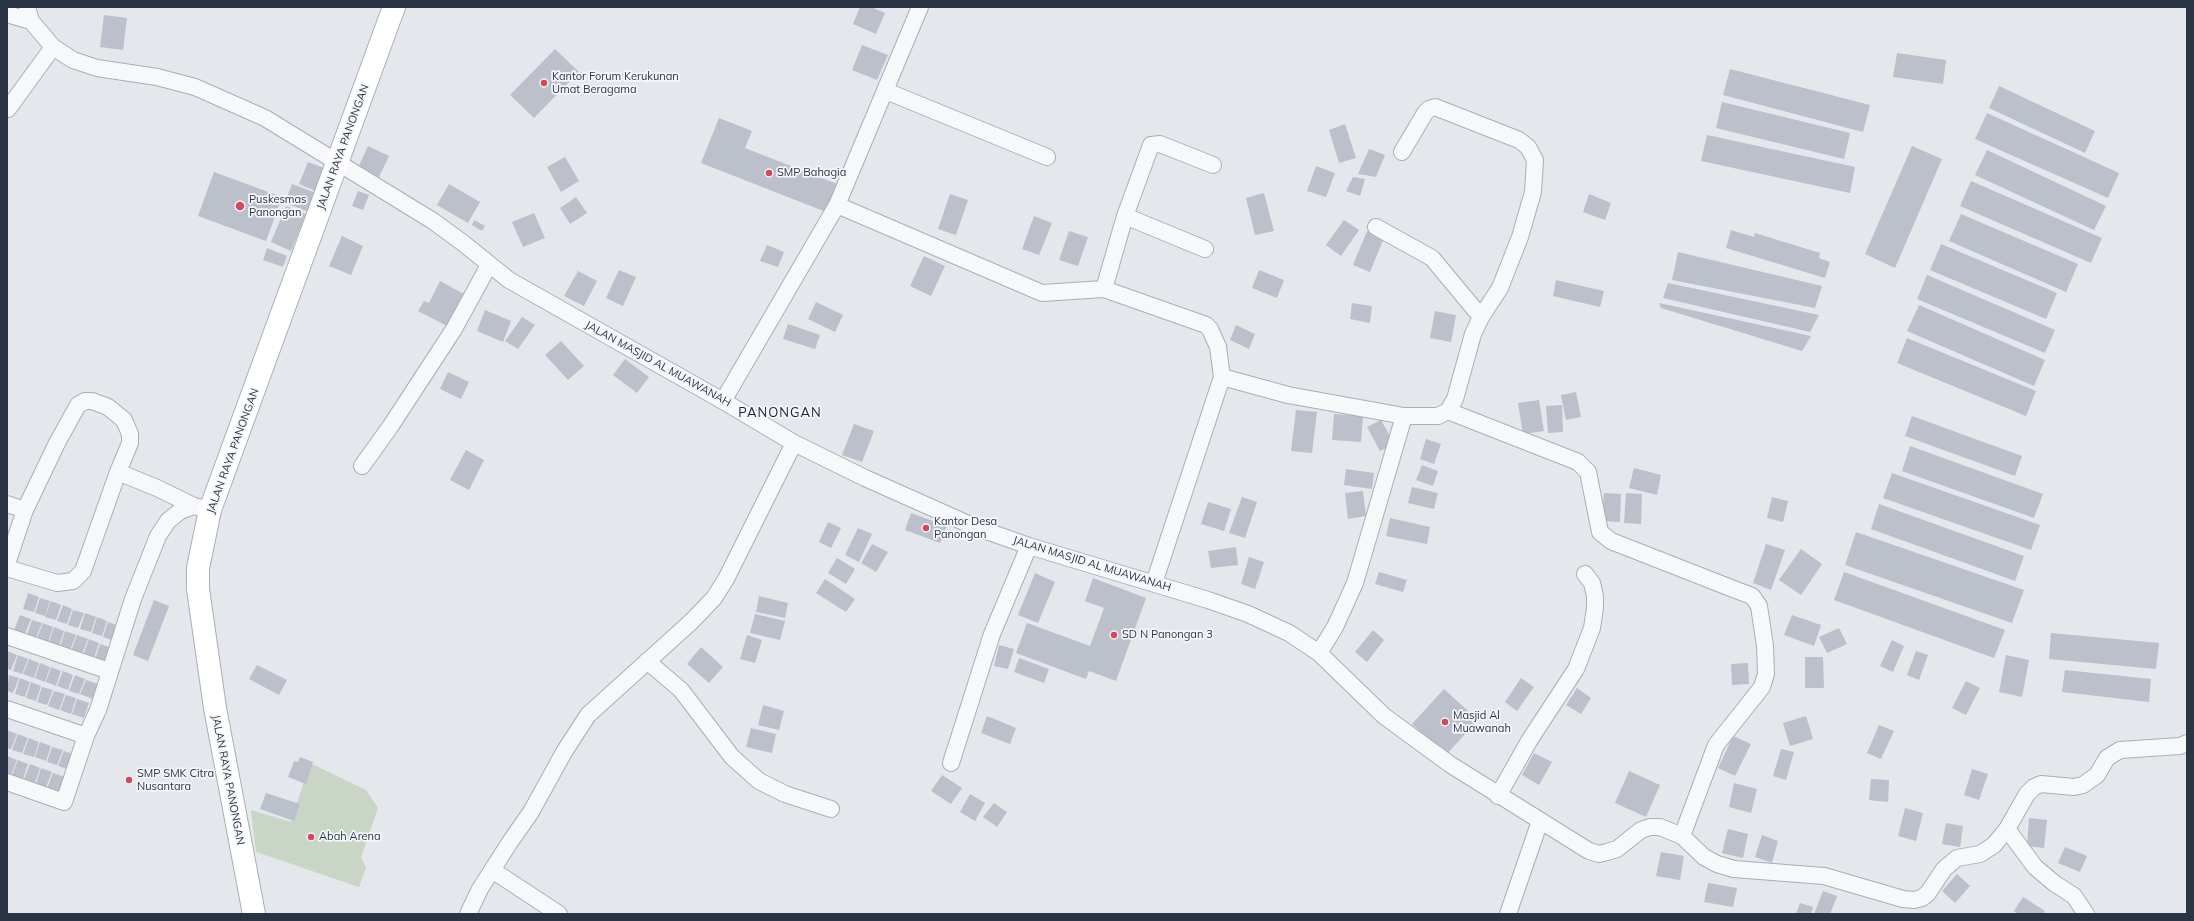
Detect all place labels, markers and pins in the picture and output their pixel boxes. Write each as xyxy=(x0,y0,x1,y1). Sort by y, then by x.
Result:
place label: Kantor Forum Kerukunan Umat Beragama xyxy=(552,70,679,96)
marker: Kantor Forum Kerukunan Umat Beragama xyxy=(539,78,549,88)
place label: SMP Bahagia xyxy=(777,166,846,180)
marker: SMP Bahagia xyxy=(764,168,774,178)
place label: Puskesmas Panongan xyxy=(249,193,307,219)
marker: Puskesmas Panongan xyxy=(234,200,246,212)
place label: Kantor Desa Panongan xyxy=(934,515,997,541)
marker: Kantor Desa Panongan xyxy=(921,523,931,533)
place label: SD N Panongan 3 xyxy=(1122,628,1213,642)
marker: SD N Panongan 3 xyxy=(1109,630,1119,640)
place label: Masjid Al Muawanah xyxy=(1453,709,1511,735)
marker: Masjid Al Muawanah xyxy=(1440,717,1450,727)
place label: SMP SMK Citra Nusantara xyxy=(137,767,214,793)
marker: SMP SMK Citra Nusantara xyxy=(124,775,134,785)
place label: Abah Arena xyxy=(319,830,381,844)
marker: Abah Arena xyxy=(306,832,316,842)

